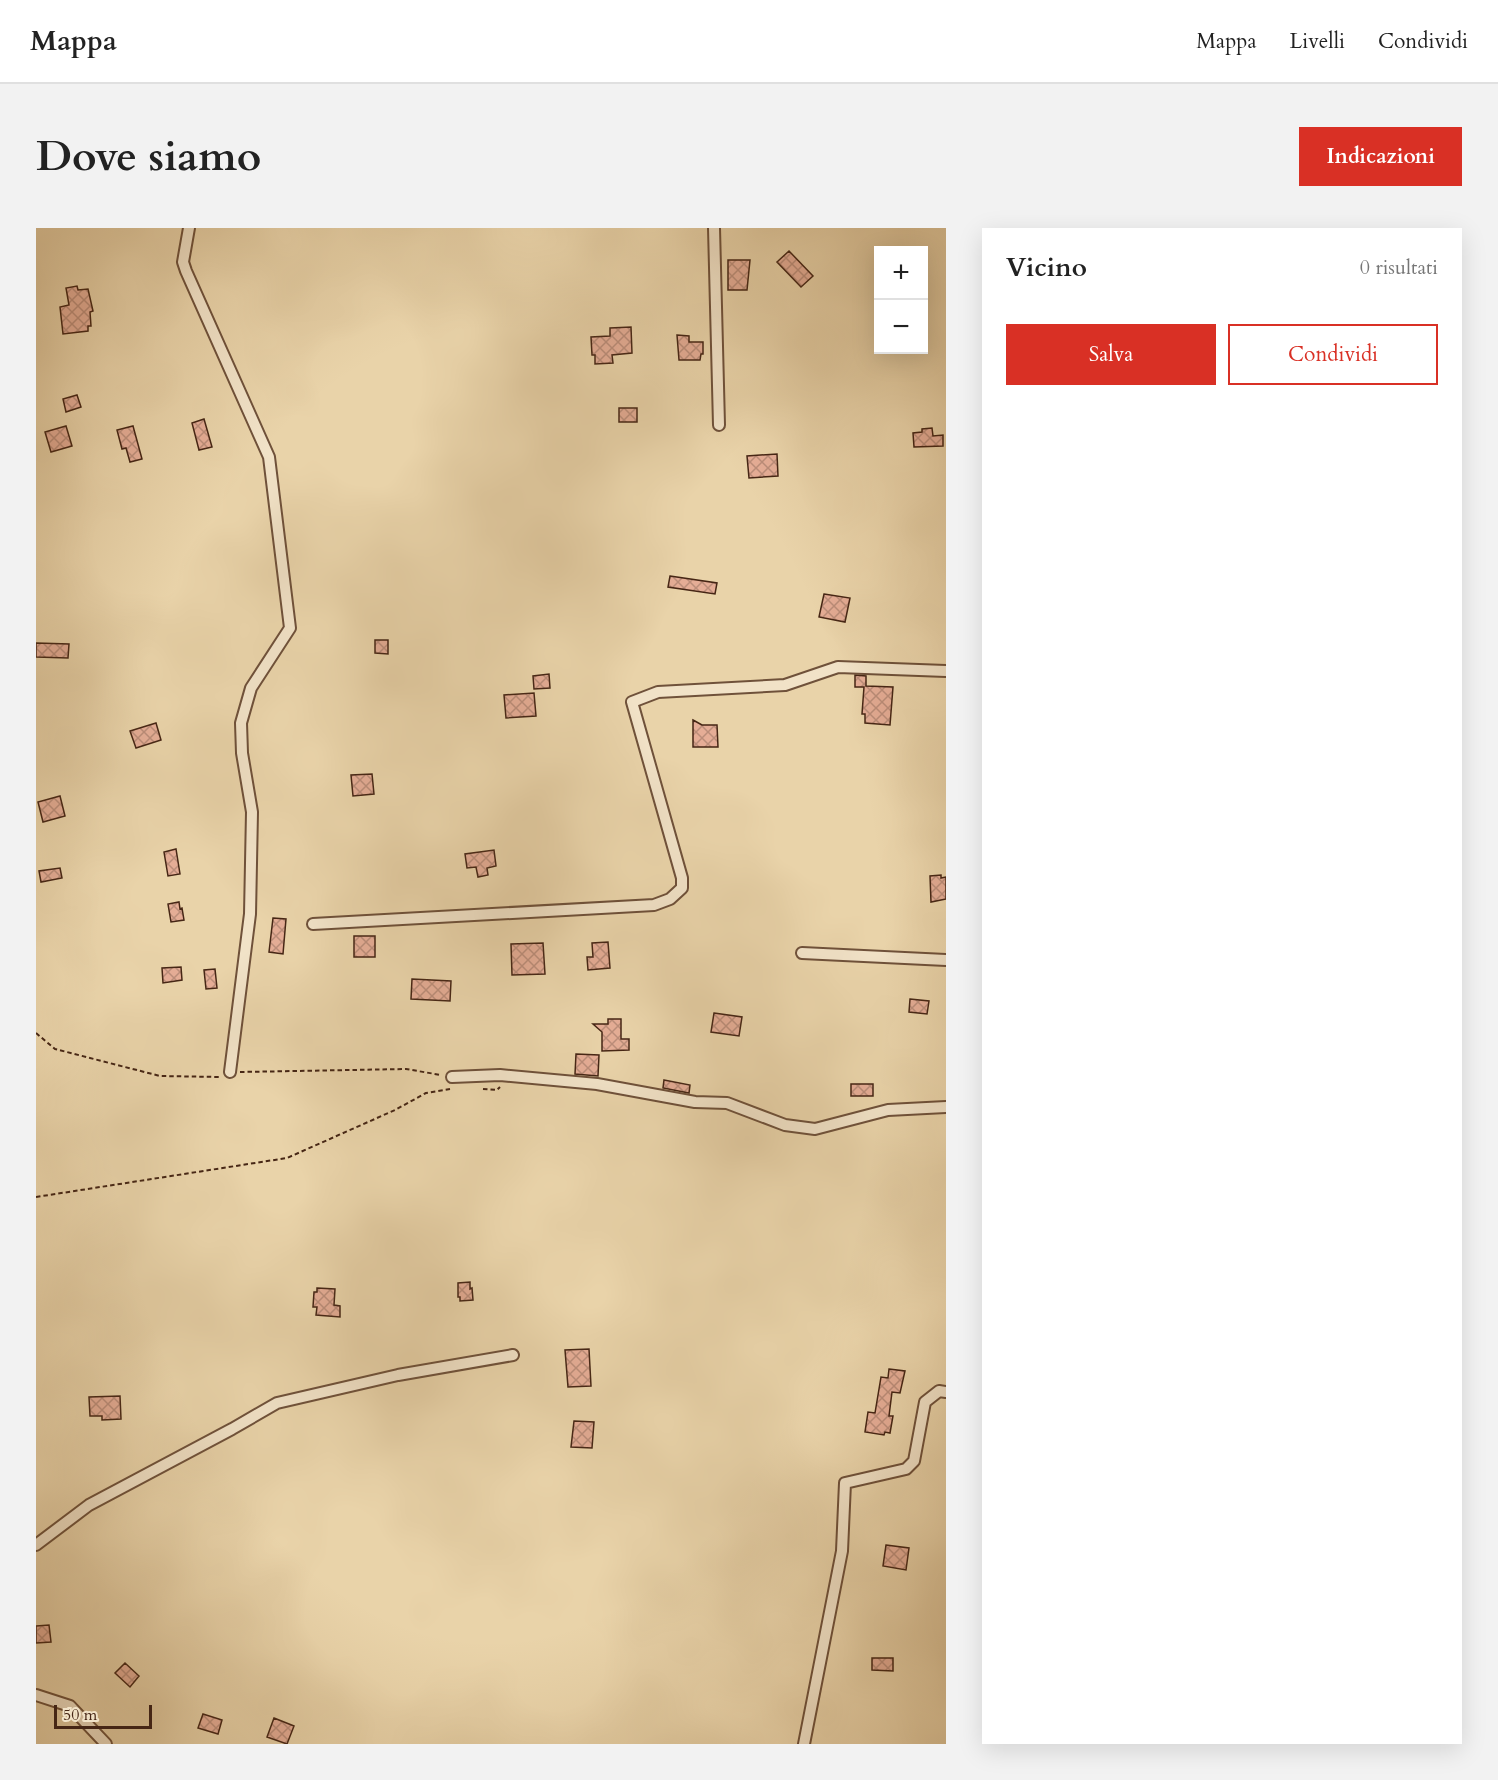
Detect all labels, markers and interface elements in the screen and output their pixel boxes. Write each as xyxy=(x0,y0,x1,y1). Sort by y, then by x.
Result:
text: Mappa xyxy=(30,22,117,60)
text: Mappa xyxy=(1196,27,1257,56)
text: Livelli xyxy=(1290,27,1345,56)
text: Condividi xyxy=(1378,27,1468,56)
button: Indicazioni xyxy=(1299,127,1462,186)
text: Dove siamo xyxy=(36,128,261,185)
map controls xyxy=(874,246,928,354)
button: + xyxy=(874,246,928,300)
text: Vicino xyxy=(1006,250,1087,285)
text: 0 risultati xyxy=(1360,254,1438,281)
button: − xyxy=(874,300,928,354)
button: Salva xyxy=(1006,324,1216,385)
button: Condividi xyxy=(1228,324,1438,385)
scale bar xyxy=(54,1702,152,1730)
text: 50 m xyxy=(63,1704,97,1726)

